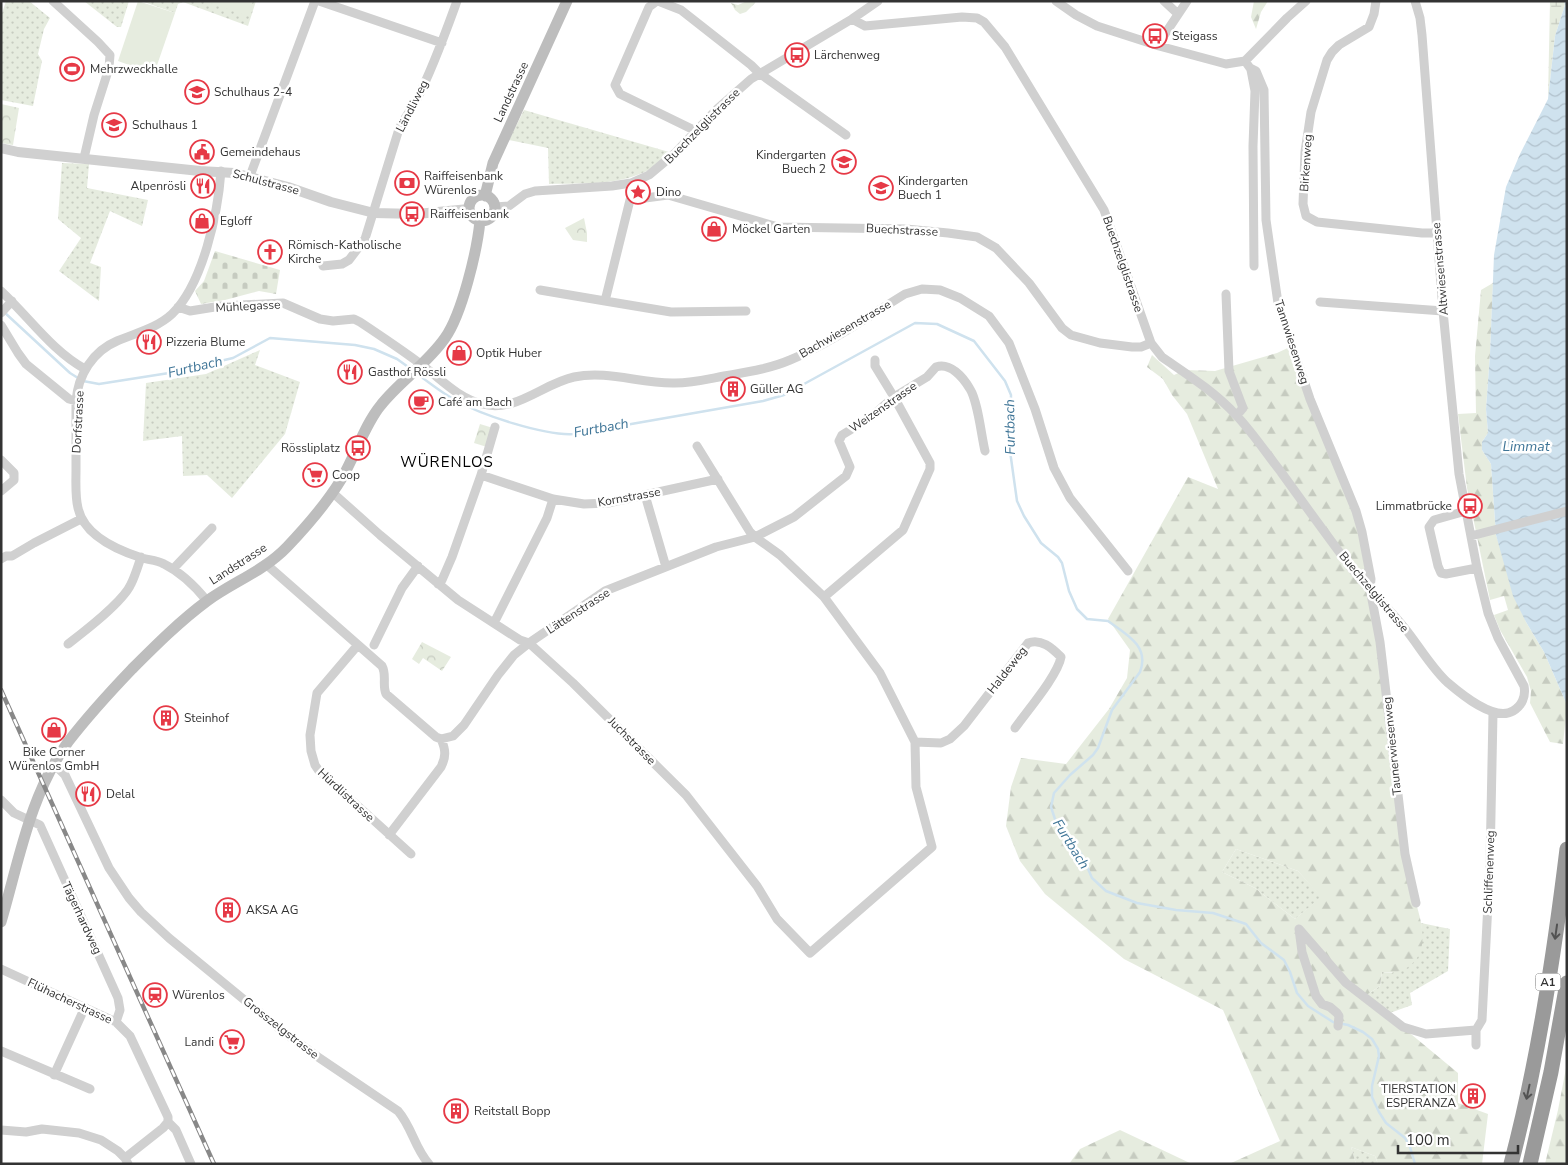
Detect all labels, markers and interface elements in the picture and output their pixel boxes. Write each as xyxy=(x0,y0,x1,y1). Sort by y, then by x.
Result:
bus stop icon: Steigass xyxy=(1142,23,1168,49)
place label: Steigass xyxy=(1172,28,1218,44)
bus stop icon: Lärchenweg xyxy=(784,42,810,68)
place label: Lärchenweg xyxy=(814,47,880,63)
sports icon: Mehrzweckhalle xyxy=(59,56,85,82)
street label: Landstrasse xyxy=(490,59,532,125)
place label: Mehrzweckhalle xyxy=(90,61,178,77)
street label: Ländliweg xyxy=(392,77,432,135)
school or university icon: Schulhaus 2-4 xyxy=(184,79,210,105)
place label: Schulhaus 2-4 xyxy=(214,84,292,100)
street label: Buechzelglistrasse xyxy=(661,85,743,167)
school or university icon: Schulhaus 1 xyxy=(101,112,127,138)
place label: Schulhaus 1 xyxy=(132,117,198,133)
street label: Birkenweg xyxy=(1296,134,1316,192)
public building icon: Gemeindehaus xyxy=(189,139,215,165)
place label: Gemeindehaus xyxy=(220,144,301,160)
place label: Kindergarten Buech 2 xyxy=(756,147,826,177)
school or university icon: Kindergarten Buech 2 xyxy=(831,149,857,175)
street label: Schulstrasse xyxy=(231,165,301,199)
place label: Raiffeisenbank Würenlos xyxy=(424,168,504,198)
bank icon: Raiffeisenbank Würenlos xyxy=(394,170,420,196)
restaurant icon: Alpenrösli xyxy=(190,173,216,199)
place label: Kindergarten Buech 1 xyxy=(898,173,968,203)
school or university icon: Kindergarten Buech 1 xyxy=(868,175,894,201)
place label: Alpenrösli xyxy=(131,178,186,194)
place icon: Dino xyxy=(625,179,651,205)
place label: Dino xyxy=(656,184,682,200)
bus stop icon: Raiffeisenbank xyxy=(399,201,425,227)
place label: Raiffeisenbank xyxy=(430,206,510,222)
shop icon: Egloff xyxy=(189,208,215,234)
place label: Egloff xyxy=(220,213,253,229)
street label: Buechzelglistrasse xyxy=(1099,214,1147,314)
shop icon: Möckel Garten xyxy=(701,216,727,242)
street label: Buechstrasse xyxy=(866,220,938,240)
place label: Möckel Garten xyxy=(732,221,810,237)
street label: Altwiesenstrasse xyxy=(1428,222,1452,316)
place label: Römisch-Katholische Kirche xyxy=(288,237,401,267)
church icon: Römisch-Katholische Kirche xyxy=(257,239,283,265)
street label: Mühlegasse xyxy=(215,296,281,316)
street label: Bachwiesenstrasse xyxy=(796,296,894,362)
street label: Tannwiesenweg xyxy=(1271,298,1313,386)
restaurant icon: Pizzeria Blume xyxy=(136,329,162,355)
place label: Pizzeria Blume xyxy=(166,334,245,350)
shop icon: Optik Huber xyxy=(446,340,472,366)
place label: Optik Huber xyxy=(476,345,542,361)
water label: Furtbach xyxy=(166,351,224,383)
restaurant icon: Gasthof Rössli xyxy=(337,359,363,385)
place label: Gasthof Rössli xyxy=(368,364,446,380)
building icon: Güller AG xyxy=(720,376,746,402)
street label: Weizenstrasse xyxy=(846,378,920,436)
place label: Güller AG xyxy=(750,381,804,397)
cafe icon: Café am Bach xyxy=(408,389,434,415)
street label: Dorfstrasse xyxy=(68,390,88,454)
place label: Café am Bach xyxy=(438,394,512,410)
water label: Furtbach xyxy=(1000,399,1020,455)
water label: Furtbach xyxy=(572,414,630,442)
bus stop icon: Rössliplatz xyxy=(345,435,371,461)
water label: Limmat xyxy=(1502,437,1551,456)
place label: Rössliplatz xyxy=(281,440,340,456)
district label: WÜRENLOS xyxy=(400,452,494,472)
supermarket icon: Coop xyxy=(302,462,328,488)
place label: Coop xyxy=(332,467,360,483)
street label: Kornstrasse xyxy=(596,484,662,510)
bus stop icon: Limmatbrücke xyxy=(1457,493,1483,519)
place label: Limmatbrücke xyxy=(1376,498,1452,514)
street label: Landstrasse xyxy=(206,540,270,588)
street label: Buechzelglistrasse xyxy=(1336,548,1412,636)
street label: Lättenstrasse xyxy=(543,584,613,638)
street label: Haldeweg xyxy=(984,643,1030,697)
street label: Taunerwiesenweg xyxy=(1379,696,1405,796)
building icon: Steinhof xyxy=(153,705,179,731)
place label: Steinhof xyxy=(184,710,230,726)
street label: Juchstrasse xyxy=(604,713,659,768)
shop icon: Bike Corner Würenlos GmbH xyxy=(41,717,67,743)
place label: Bike Corner Würenlos GmbH xyxy=(9,744,99,774)
street label: Hürdlistrasse xyxy=(314,765,378,825)
restaurant icon: Delal xyxy=(75,781,101,807)
place label: Delal xyxy=(106,786,135,802)
water label: Furtbach xyxy=(1048,815,1094,873)
street label: Schliffenenweg xyxy=(1480,830,1498,914)
street label: Tägerhardweg xyxy=(58,879,106,957)
building icon: AKSA AG xyxy=(215,897,241,923)
place label: AKSA AG xyxy=(246,902,298,918)
one-way arrow xyxy=(1551,924,1561,940)
street label: Flühacherstrasse xyxy=(25,974,115,1028)
road number: A1 xyxy=(1536,974,1560,990)
station icon: Würenlos xyxy=(142,982,168,1008)
place label: Würenlos xyxy=(172,987,225,1003)
street label: Grosszelgstrasse xyxy=(240,993,322,1063)
supermarket icon: Landi xyxy=(219,1029,245,1055)
place label: Landi xyxy=(185,1034,214,1050)
place label: TIERSTATION ESPERANZA xyxy=(1381,1081,1456,1111)
building icon: TIERSTATION ESPERANZA xyxy=(1460,1083,1486,1109)
one-way arrow xyxy=(1523,1084,1532,1100)
building icon: Reitstall Bopp xyxy=(443,1098,469,1124)
place label: Reitstall Bopp xyxy=(474,1103,551,1119)
scale bar xyxy=(1398,1122,1518,1154)
text: 100 m xyxy=(1406,1130,1450,1150)

